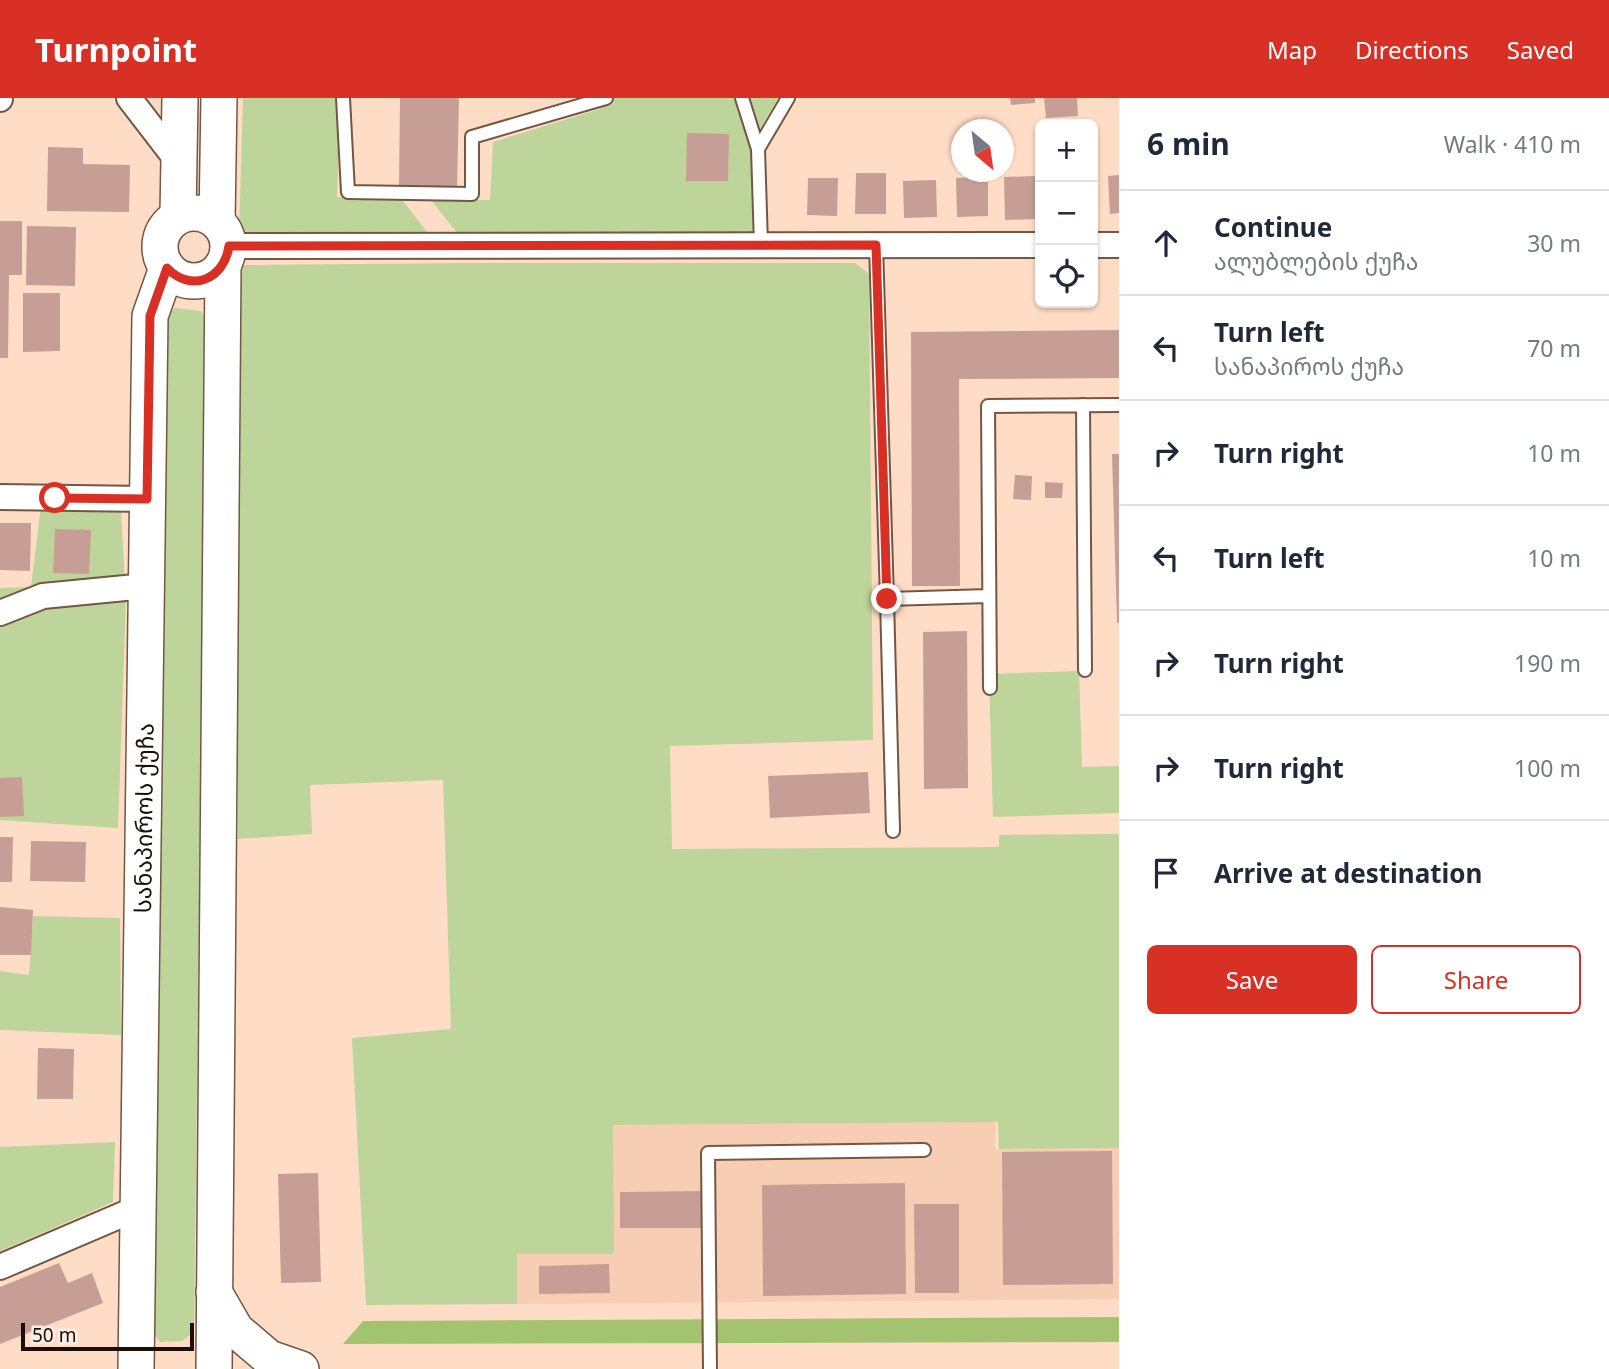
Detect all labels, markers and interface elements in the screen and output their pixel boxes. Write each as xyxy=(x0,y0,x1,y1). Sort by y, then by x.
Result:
text: Turnpoint xyxy=(35,27,197,72)
text: Map xyxy=(1267,33,1317,66)
text: Directions xyxy=(1355,33,1469,66)
text: Saved xyxy=(1507,33,1574,66)
north arrow xyxy=(951,119,1014,182)
map controls xyxy=(1035,119,1098,308)
button: + xyxy=(1035,119,1098,182)
text: 6 min xyxy=(1147,123,1230,164)
text: Walk · 410 m xyxy=(1444,128,1581,160)
button: − xyxy=(1035,182,1098,245)
text: Continue xyxy=(1214,209,1332,245)
icon: ahead xyxy=(1147,224,1185,262)
text: 30 m xyxy=(1527,227,1581,259)
button: locate xyxy=(1035,245,1098,308)
text: ალუბლების ქუჩა xyxy=(1214,245,1418,277)
text: Turn left xyxy=(1214,314,1325,350)
icon: left xyxy=(1147,329,1185,367)
text: 70 m xyxy=(1527,332,1581,364)
text: სანაპიროს ქუჩა xyxy=(1214,350,1404,382)
icon: right xyxy=(1147,434,1185,472)
text: Turn right xyxy=(1214,435,1344,471)
text: 10 m xyxy=(1527,437,1581,469)
route start xyxy=(39,482,70,513)
icon: left xyxy=(1147,539,1185,577)
text: Turn left xyxy=(1214,540,1325,576)
text: 10 m xyxy=(1527,542,1581,574)
route end xyxy=(871,583,902,614)
icon: right xyxy=(1147,644,1185,682)
text: Turn right xyxy=(1214,645,1344,681)
text: 190 m xyxy=(1514,647,1581,679)
street label: სანაპიროს ქუჩა xyxy=(126,723,161,913)
icon: right xyxy=(1147,749,1185,787)
text: Turn right xyxy=(1214,750,1344,786)
text: 100 m xyxy=(1514,752,1581,784)
icon: arrive xyxy=(1147,854,1185,892)
text: Arrive at destination xyxy=(1214,855,1483,891)
button: Save xyxy=(1147,945,1357,1014)
button: Share xyxy=(1371,945,1581,1014)
scale bar xyxy=(21,1320,194,1352)
text: 50 m xyxy=(32,1322,76,1348)

